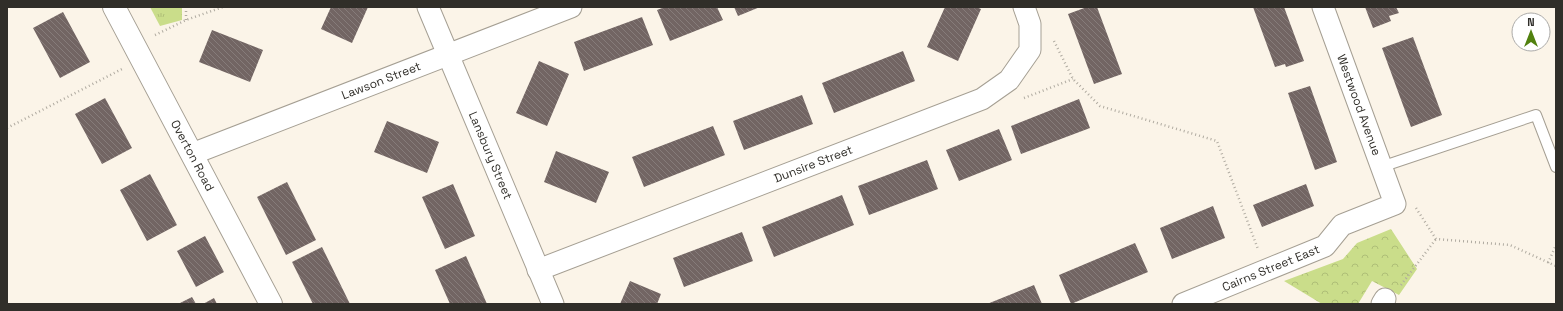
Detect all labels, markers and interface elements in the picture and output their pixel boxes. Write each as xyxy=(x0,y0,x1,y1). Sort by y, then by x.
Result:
north arrow xyxy=(1511,12,1551,52)
text: N xyxy=(1527,15,1535,29)
street label: Westwood Avenue xyxy=(1333,52,1385,158)
street label: Lawson Street xyxy=(339,58,423,103)
street label: Lansbury Street xyxy=(465,109,516,202)
street label: Overton Road xyxy=(167,117,218,194)
street label: Dunsire Street xyxy=(772,142,855,186)
street label: Cairns Street East xyxy=(1220,241,1322,295)

